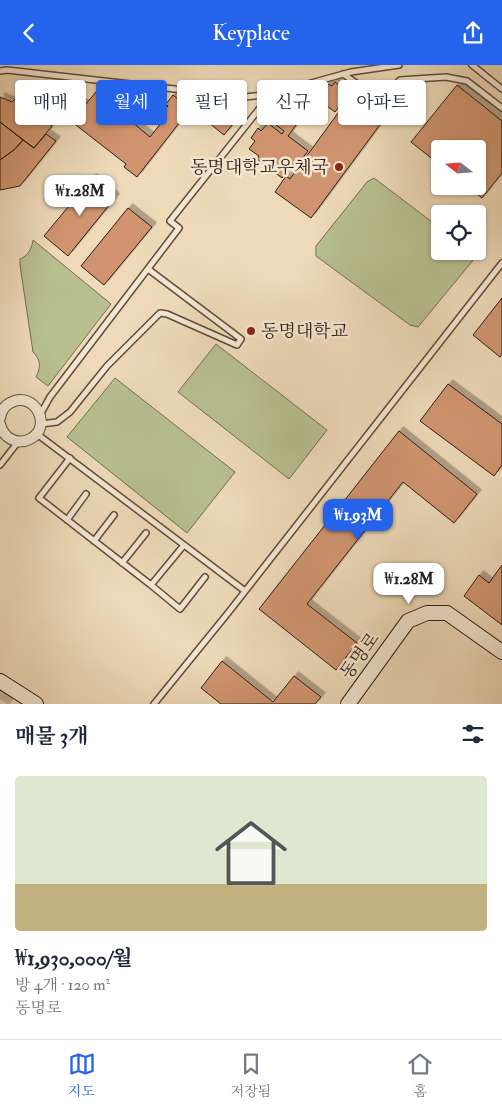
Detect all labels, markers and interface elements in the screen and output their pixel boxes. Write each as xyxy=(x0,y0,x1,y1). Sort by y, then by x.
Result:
icon: back xyxy=(15,19,43,47)
text: Keyplace xyxy=(212,19,290,47)
icon: share xyxy=(459,19,487,47)
chip: 매매 xyxy=(15,80,86,125)
chip: 월세 xyxy=(96,80,167,125)
chip: 필터 xyxy=(177,80,247,125)
chip: 신규 xyxy=(257,80,328,125)
chip: 아파트 xyxy=(338,80,426,125)
north arrow xyxy=(431,140,486,195)
map controls xyxy=(431,140,486,260)
place label: 동명대학교우체국 xyxy=(190,156,329,179)
marker: 동명대학교우체국 xyxy=(333,161,345,173)
pin: ₩1.28M xyxy=(39,175,121,217)
text: ₩1.28M xyxy=(55,181,105,201)
button: locate xyxy=(431,205,486,260)
place label: 동명대학교 xyxy=(261,320,349,343)
marker: 동명대학교 xyxy=(245,325,257,337)
pin: ₩1.93M xyxy=(317,499,399,541)
text: ₩1.93M xyxy=(334,505,382,525)
pin: ₩1.28M xyxy=(368,563,450,605)
text: ₩1.28M xyxy=(384,569,434,589)
street label: 동명로 xyxy=(335,628,385,684)
icon: filters xyxy=(459,720,487,748)
text: 매물 3개 xyxy=(15,723,88,750)
icon: home xyxy=(206,808,296,898)
text: ₩1,930,000/월 xyxy=(15,945,132,972)
text: 방 4개 · 120 m² xyxy=(15,975,110,995)
text: 동명로 xyxy=(15,998,61,1018)
tab: 지도 xyxy=(68,1050,96,1100)
tab: 저장됨 xyxy=(231,1050,271,1100)
tab: 홈 xyxy=(406,1050,434,1100)

